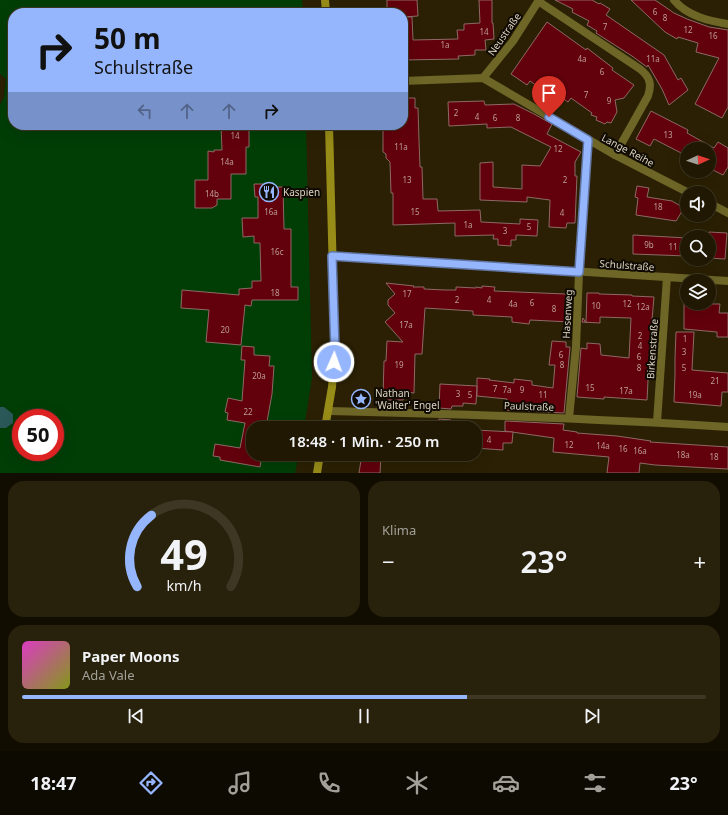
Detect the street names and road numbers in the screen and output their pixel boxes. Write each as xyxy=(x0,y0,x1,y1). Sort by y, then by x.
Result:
street label: Neustraße xyxy=(484,9,524,58)
street label: Lange Reihe xyxy=(599,130,657,170)
street label: Schulstraße xyxy=(599,256,655,274)
street label: Hasenweg xyxy=(559,289,575,339)
street label: Birkenstraße xyxy=(643,318,661,380)
street label: Paulstraße xyxy=(504,398,555,414)

